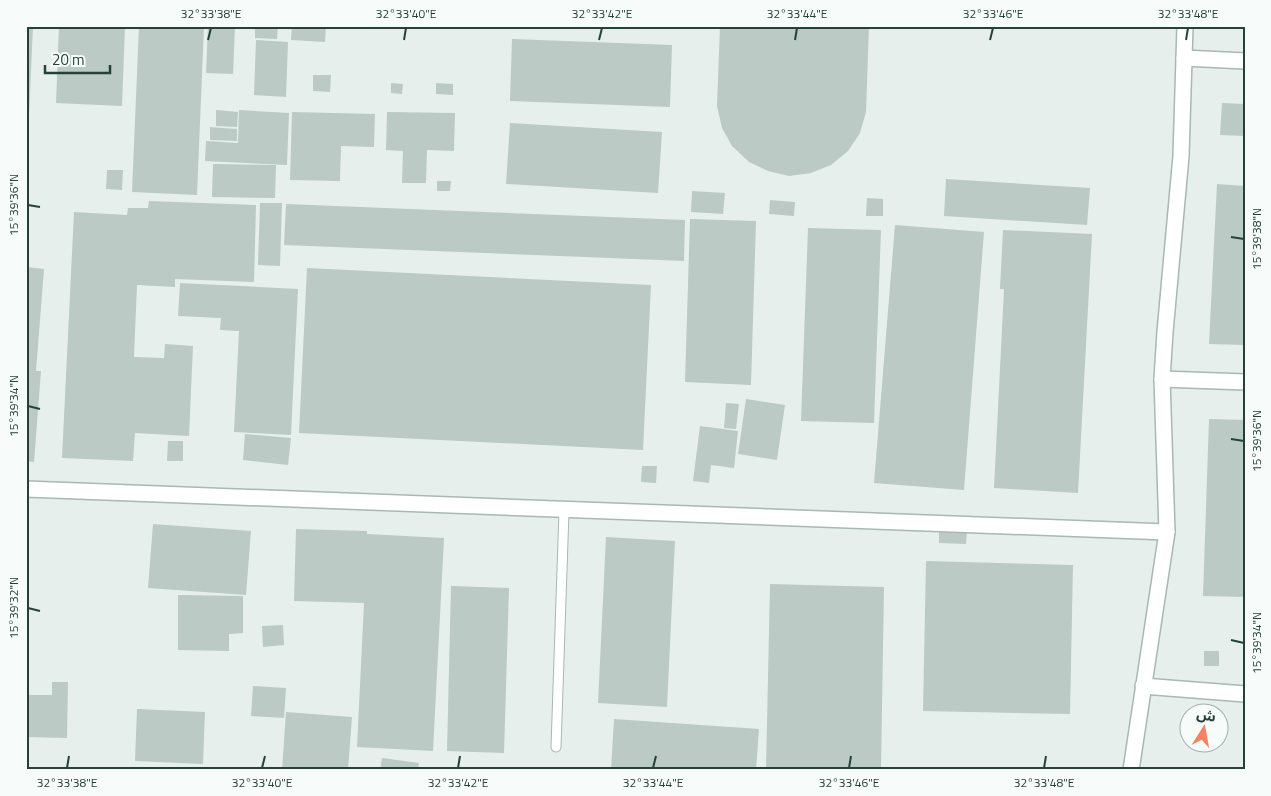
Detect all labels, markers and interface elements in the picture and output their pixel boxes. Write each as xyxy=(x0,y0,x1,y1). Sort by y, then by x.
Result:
text: 32°33'38"E xyxy=(181,4,242,23)
text: 32°33'40"E xyxy=(376,4,437,23)
text: 32°33'42"E xyxy=(572,4,633,23)
text: 32°33'44"E xyxy=(767,4,828,23)
text: 32°33'46"E xyxy=(963,4,1024,23)
text: 32°33'48"E xyxy=(1158,4,1219,23)
scale bar xyxy=(45,42,110,74)
text: 20 m xyxy=(52,48,85,71)
text: 15°39'36"N xyxy=(4,174,23,236)
text: 15°39'38"N xyxy=(1247,208,1266,270)
text: 15°39'34"N xyxy=(4,375,23,437)
text: 15°39'36"N xyxy=(1247,410,1266,472)
text: 15°39'32"N xyxy=(4,577,23,639)
text: 15°39'34"N xyxy=(1247,612,1266,674)
text: ش xyxy=(1195,703,1218,727)
north arrow xyxy=(1178,704,1228,754)
text: 32°33'38"E xyxy=(37,773,98,792)
text: 32°33'40"E xyxy=(232,773,293,792)
text: 32°33'42"E xyxy=(428,773,489,792)
text: 32°33'44"E xyxy=(623,773,684,792)
text: 32°33'46"E xyxy=(819,773,880,792)
text: 32°33'48"E xyxy=(1014,773,1075,792)

